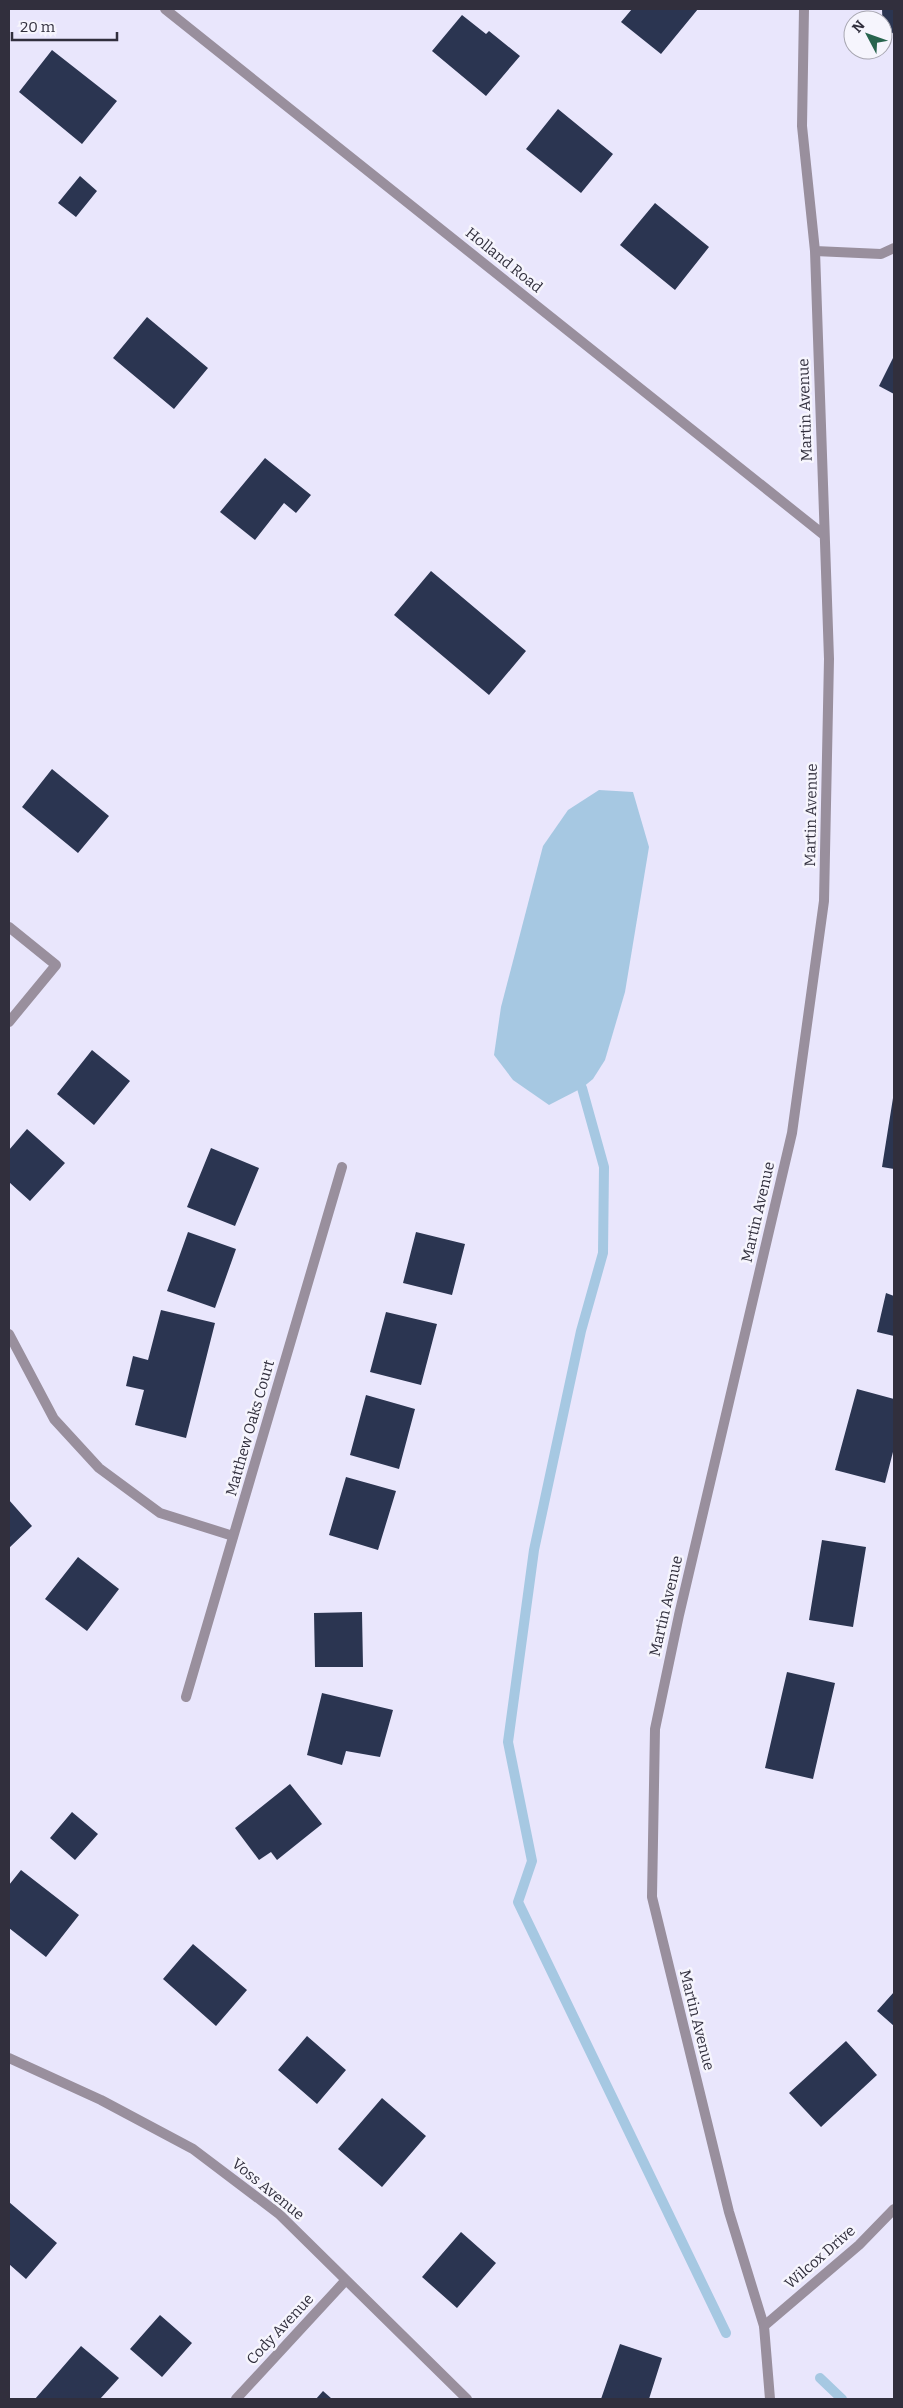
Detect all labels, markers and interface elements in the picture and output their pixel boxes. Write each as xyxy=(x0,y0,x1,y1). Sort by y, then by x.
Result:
scale bar xyxy=(12,10,118,42)
north arrow xyxy=(843,10,893,60)
text: N xyxy=(849,17,869,36)
text: 20 m xyxy=(20,18,56,36)
street label: Holland Road xyxy=(462,224,546,297)
street label: Martin Avenue xyxy=(794,358,816,462)
street label: Martin Avenue xyxy=(801,763,821,867)
street label: Martin Avenue xyxy=(738,1160,778,1264)
street label: Matthew Oaks Court xyxy=(222,1357,278,1498)
street label: Martin Avenue xyxy=(646,1554,686,1658)
street label: Martin Avenue xyxy=(676,1968,718,2072)
street label: Voss Avenue xyxy=(228,2154,308,2224)
street label: Wilcox Drive xyxy=(781,2222,859,2292)
street label: Cody Avenue xyxy=(243,2290,317,2368)

